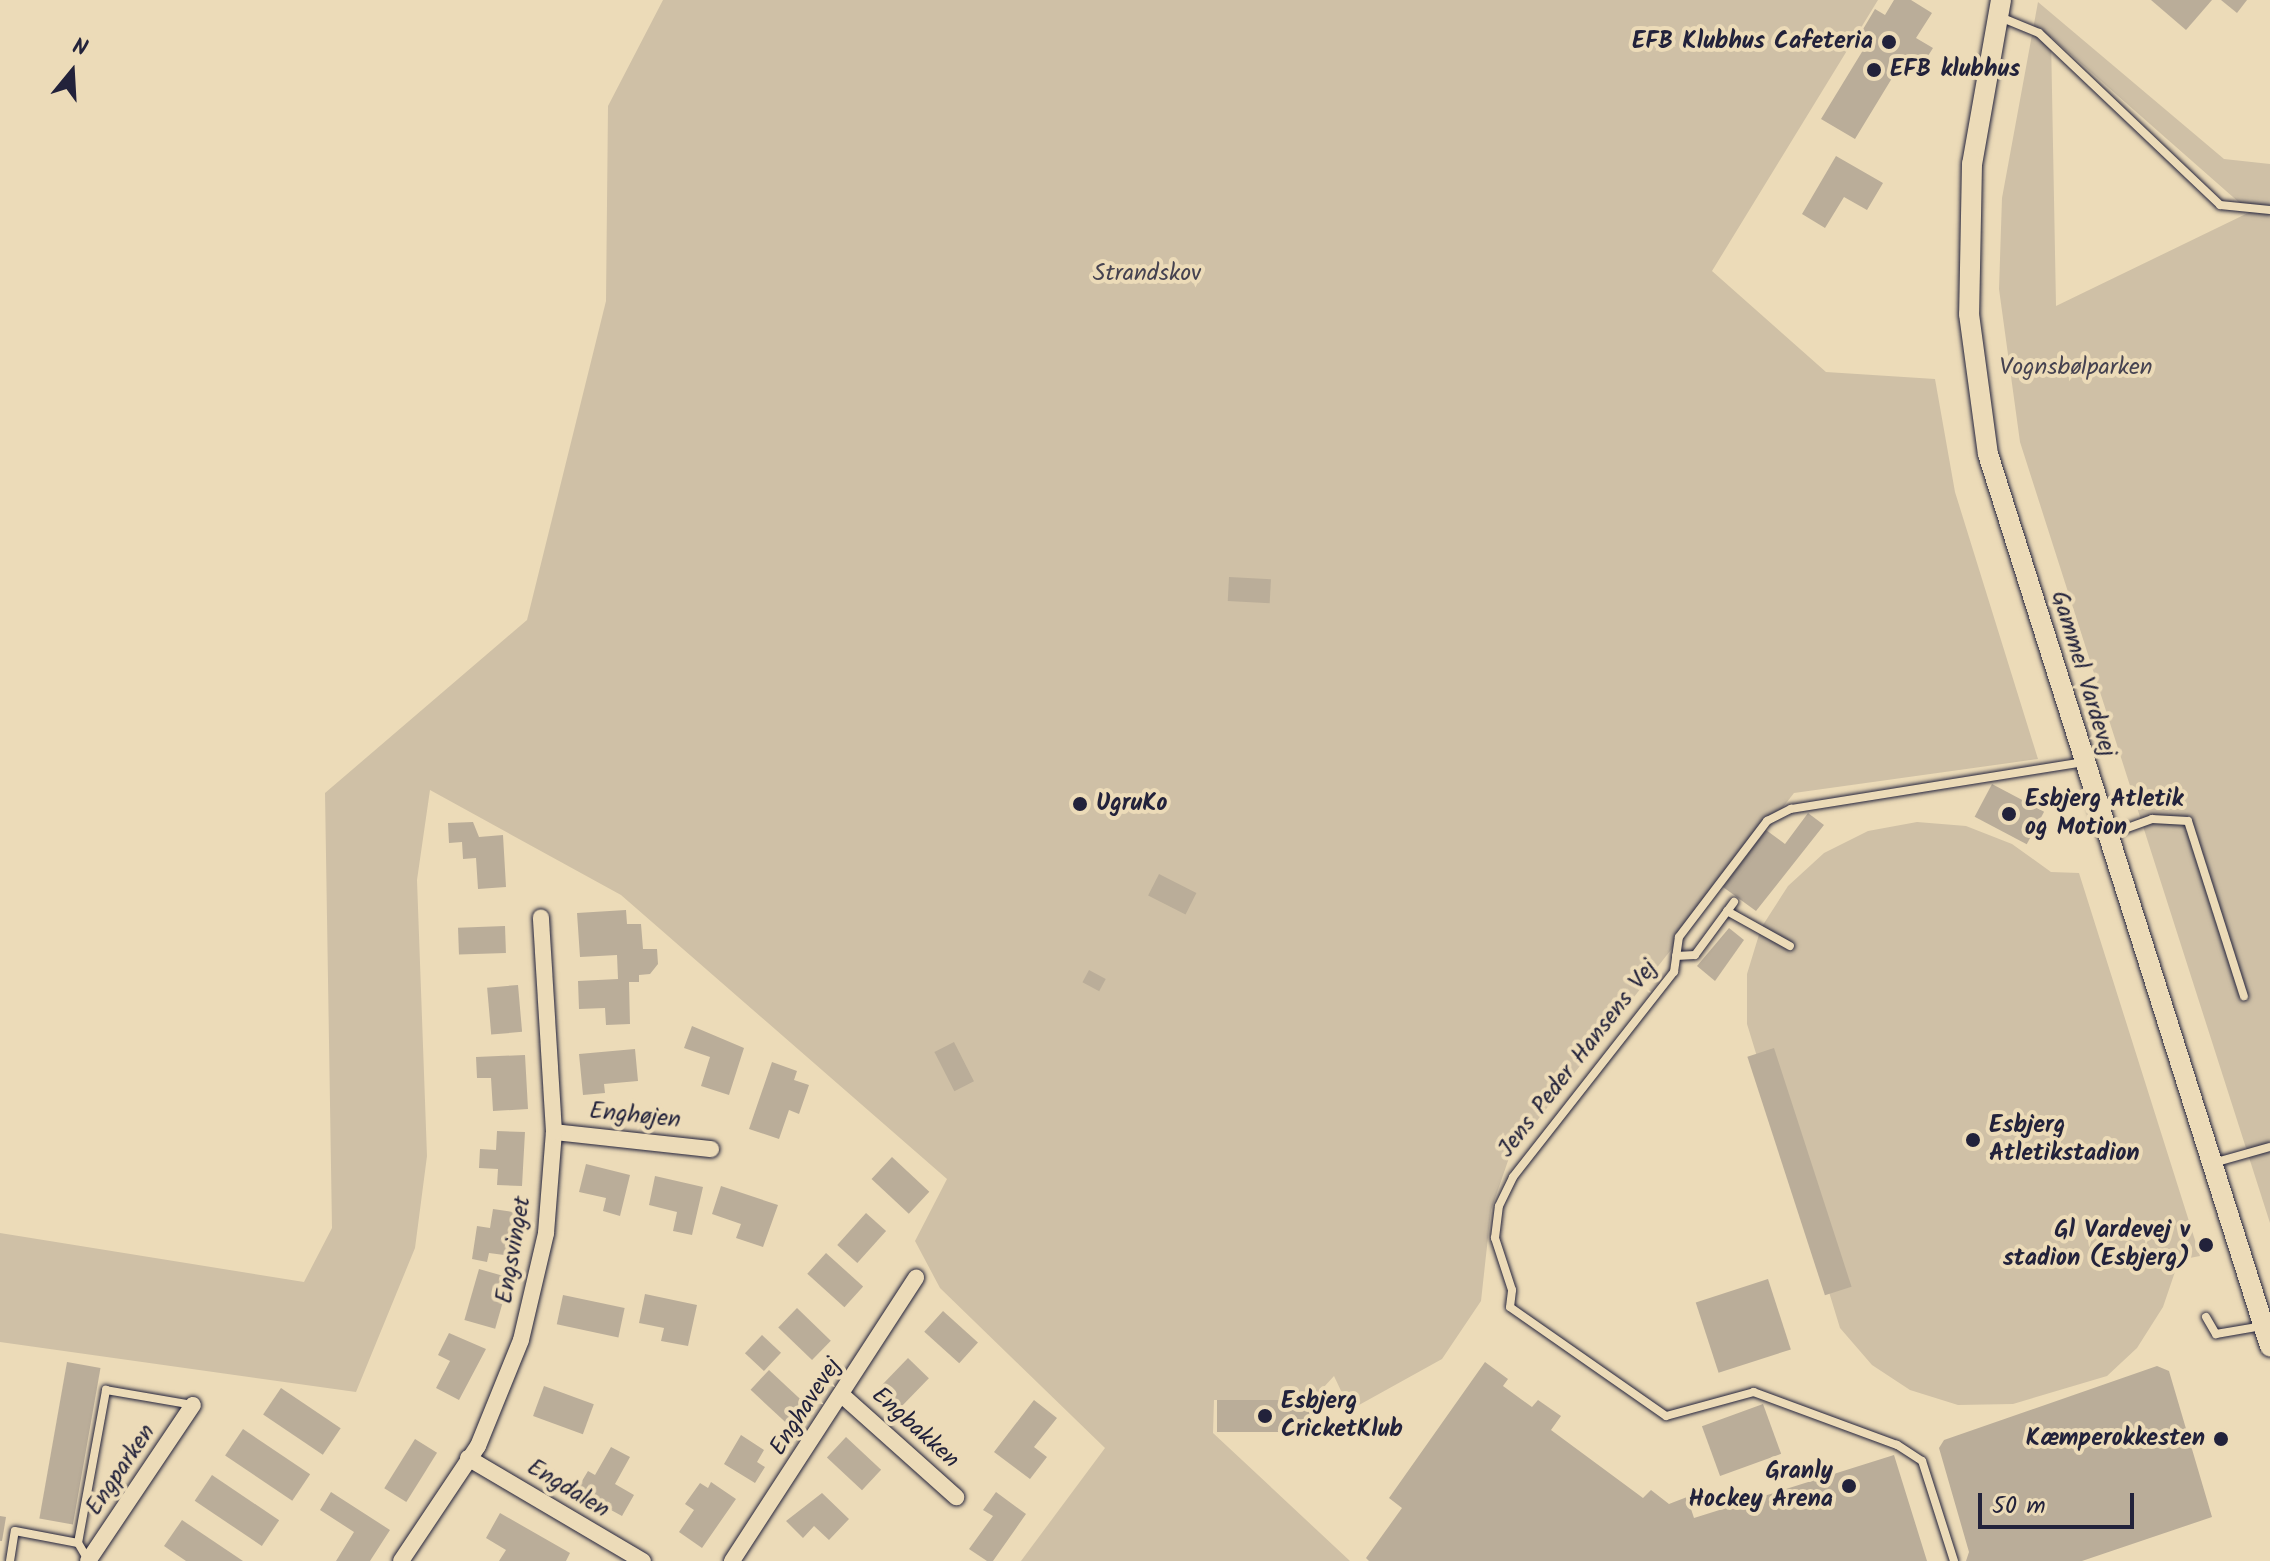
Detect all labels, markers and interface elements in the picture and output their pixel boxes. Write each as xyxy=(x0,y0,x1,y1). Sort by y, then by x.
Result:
place label: EFB Klubhus Cafeteria xyxy=(1632,28,1873,56)
text: N xyxy=(68,30,92,67)
north arrow xyxy=(32,32,112,112)
marker: EFB Klubhus Cafeteria xyxy=(1880,33,1898,51)
place label: EFB klubhus xyxy=(1890,56,2020,84)
marker: EFB klubhus xyxy=(1865,61,1883,79)
park label: Strandskov xyxy=(1093,260,1201,288)
park label: Vognsbølparken xyxy=(1999,354,2153,382)
street label: Gammel Vardevej xyxy=(2044,587,2122,761)
place label: Esbjerg Atletik og Motion xyxy=(2025,786,2183,842)
place label: UgruKo xyxy=(1096,790,1168,818)
marker: UgruKo xyxy=(1071,795,1089,813)
marker: Esbjerg Atletik og Motion xyxy=(2000,805,2018,823)
street label: Jens Peder Hansens Vej xyxy=(1492,955,1664,1163)
street label: Enghøjen xyxy=(588,1097,682,1135)
place label: Esbjerg Atletikstadion xyxy=(1989,1112,2140,1168)
marker: Esbjerg Atletikstadion xyxy=(1964,1131,1982,1149)
street label: Engsvinget xyxy=(490,1194,538,1306)
place label: Gl Vardevej v stadion (Esbjerg) xyxy=(2003,1217,2190,1273)
marker: Gl Vardevej v stadion (Esbjerg) xyxy=(2197,1236,2215,1254)
street label: Enghavevej xyxy=(764,1353,848,1461)
street label: Engbakken xyxy=(865,1381,965,1475)
place label: Esbjerg CricketKlub xyxy=(1281,1388,1403,1444)
marker: Esbjerg CricketKlub xyxy=(1256,1407,1274,1425)
street label: Engparken xyxy=(80,1419,162,1521)
place label: Kæmperokkesten xyxy=(2026,1425,2205,1453)
marker: Kæmperokkesten xyxy=(2212,1430,2230,1448)
street label: Engdalen xyxy=(522,1453,614,1525)
place label: Granly Hockey Arena xyxy=(1688,1458,1833,1514)
marker: Granly Hockey Arena xyxy=(1840,1477,1858,1495)
scale bar xyxy=(1982,1477,2138,1527)
text: 50 m xyxy=(1992,1487,2046,1526)

